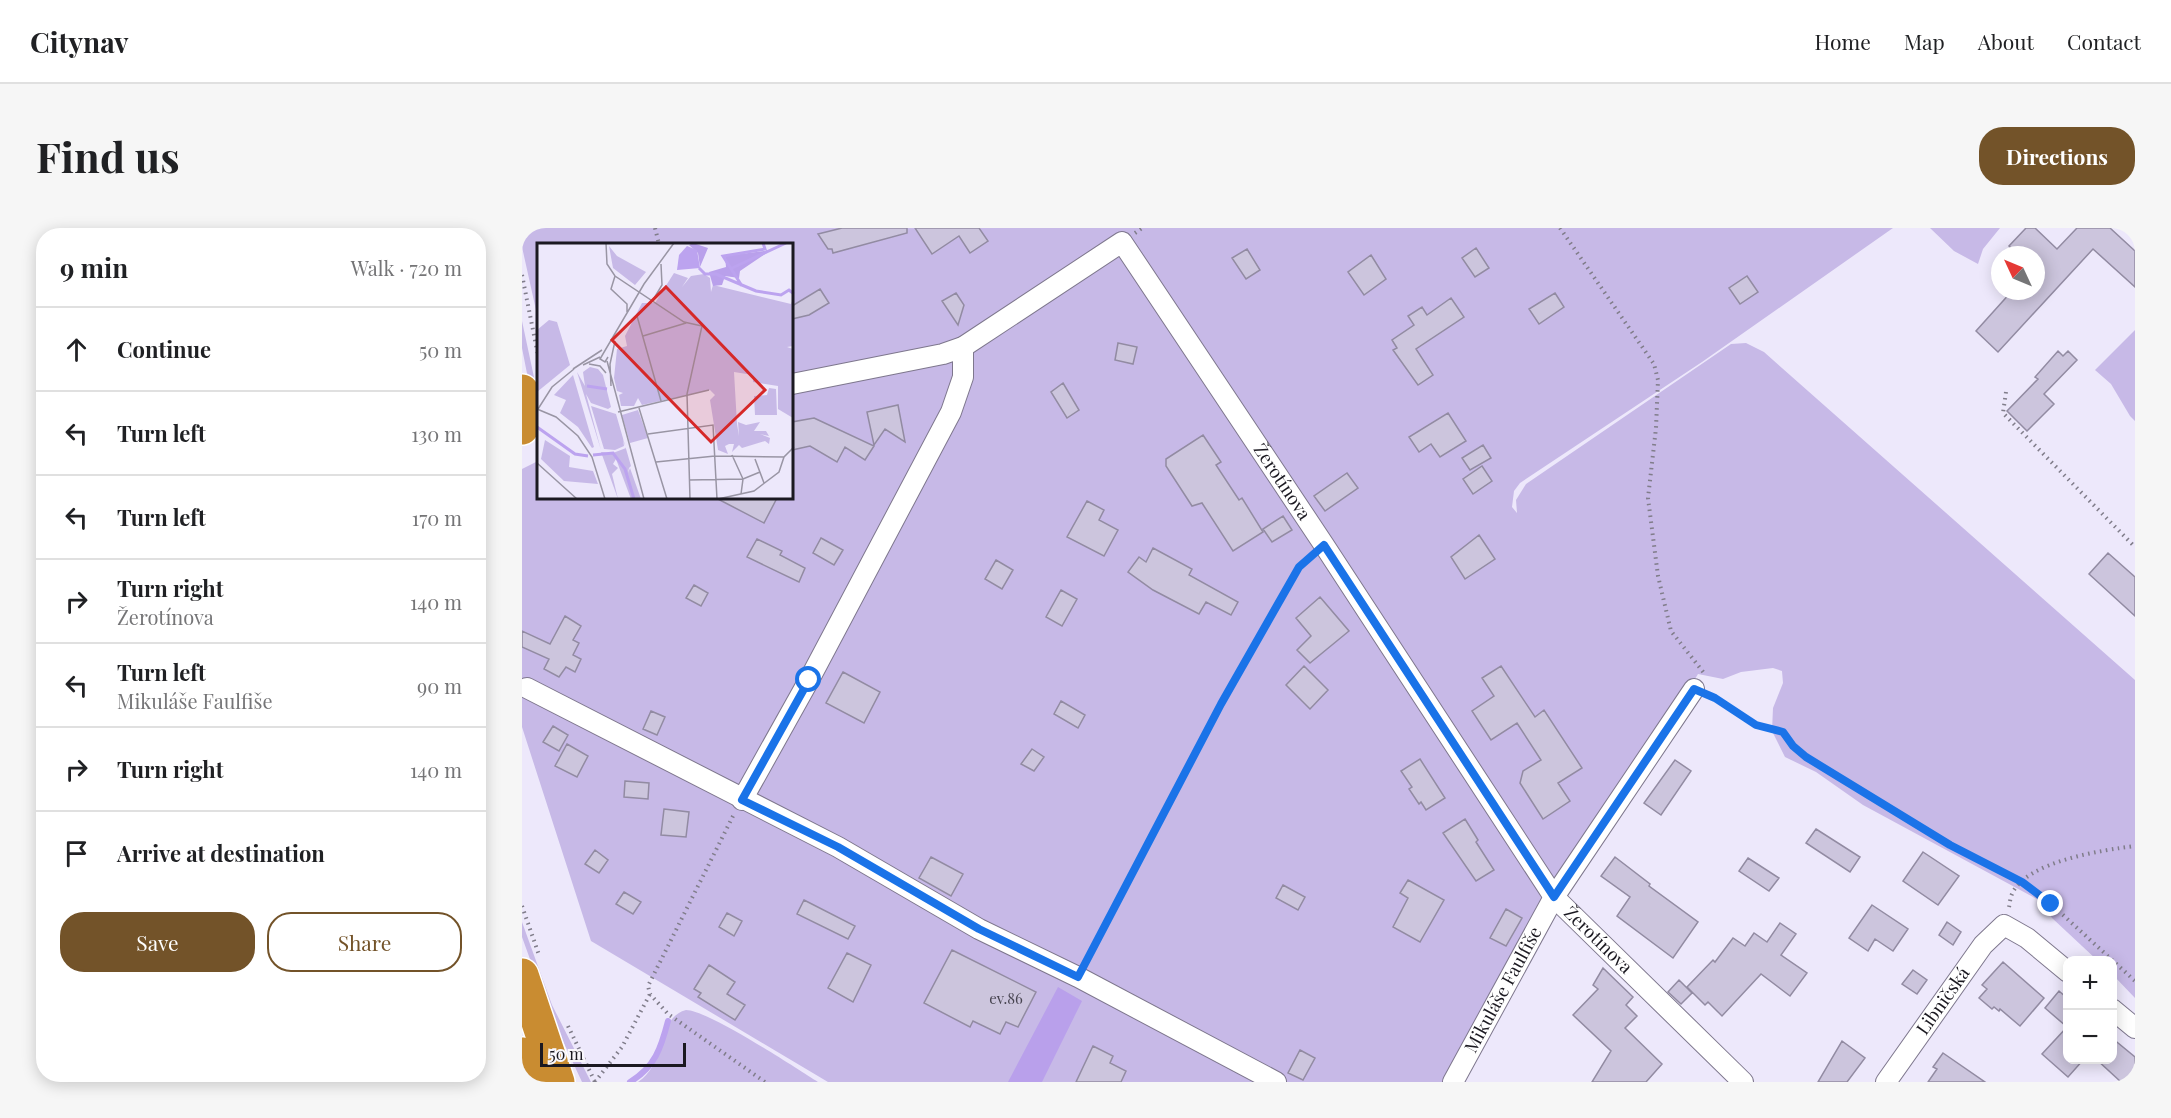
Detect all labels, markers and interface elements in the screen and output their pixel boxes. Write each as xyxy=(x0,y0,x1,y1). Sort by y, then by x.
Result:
text: Citynav xyxy=(30,23,129,60)
text: Home xyxy=(1815,27,1871,55)
text: Map xyxy=(1904,27,1945,55)
text: About xyxy=(1978,27,2034,55)
text: Contact xyxy=(2067,27,2141,55)
button: Directions xyxy=(1979,127,2135,185)
text: Find us xyxy=(36,128,180,184)
inset map xyxy=(537,243,794,500)
north arrow xyxy=(1991,246,2045,300)
text: 9 min xyxy=(60,250,128,285)
text: Walk · 720 m xyxy=(351,254,462,281)
icon: ahead xyxy=(60,333,93,366)
text: Continue xyxy=(117,334,211,364)
text: 50 m xyxy=(419,336,462,363)
icon: left xyxy=(60,417,93,450)
text: Turn left xyxy=(117,418,206,448)
text: 130 m xyxy=(411,420,462,447)
street label: Žerotínova xyxy=(1249,438,1317,524)
icon: left xyxy=(60,501,93,534)
text: Turn left xyxy=(117,502,206,532)
text: 170 m xyxy=(412,504,462,531)
text: Turn right xyxy=(117,573,223,603)
icon: right xyxy=(60,585,93,618)
text: 140 m xyxy=(410,588,462,615)
text: Žerotínova xyxy=(117,603,214,630)
text: Turn left xyxy=(117,657,206,687)
route start xyxy=(795,666,821,692)
icon: left xyxy=(60,669,93,702)
text: 90 m xyxy=(417,672,462,699)
text: Mikuláše Faulfiše xyxy=(117,687,273,714)
icon: right xyxy=(60,753,93,786)
text: Turn right xyxy=(117,754,223,784)
text: 140 m xyxy=(410,756,462,783)
icon: arrive xyxy=(60,837,93,870)
text: Arrive at destination xyxy=(117,838,325,868)
route end xyxy=(2037,890,2063,916)
street label: Žerotínova xyxy=(1559,900,1638,978)
button: Save xyxy=(60,912,255,972)
button: Share xyxy=(267,912,462,972)
street label: Mikuláše Faulfiše xyxy=(1458,922,1547,1057)
map controls xyxy=(2063,956,2117,1064)
button: + xyxy=(2063,956,2117,1010)
street label: Libničská xyxy=(1910,962,1975,1039)
house number: ev.86 xyxy=(989,988,1023,1008)
button: − xyxy=(2063,1010,2117,1064)
scale bar xyxy=(540,1040,686,1068)
text: 50 m xyxy=(549,1043,583,1064)

